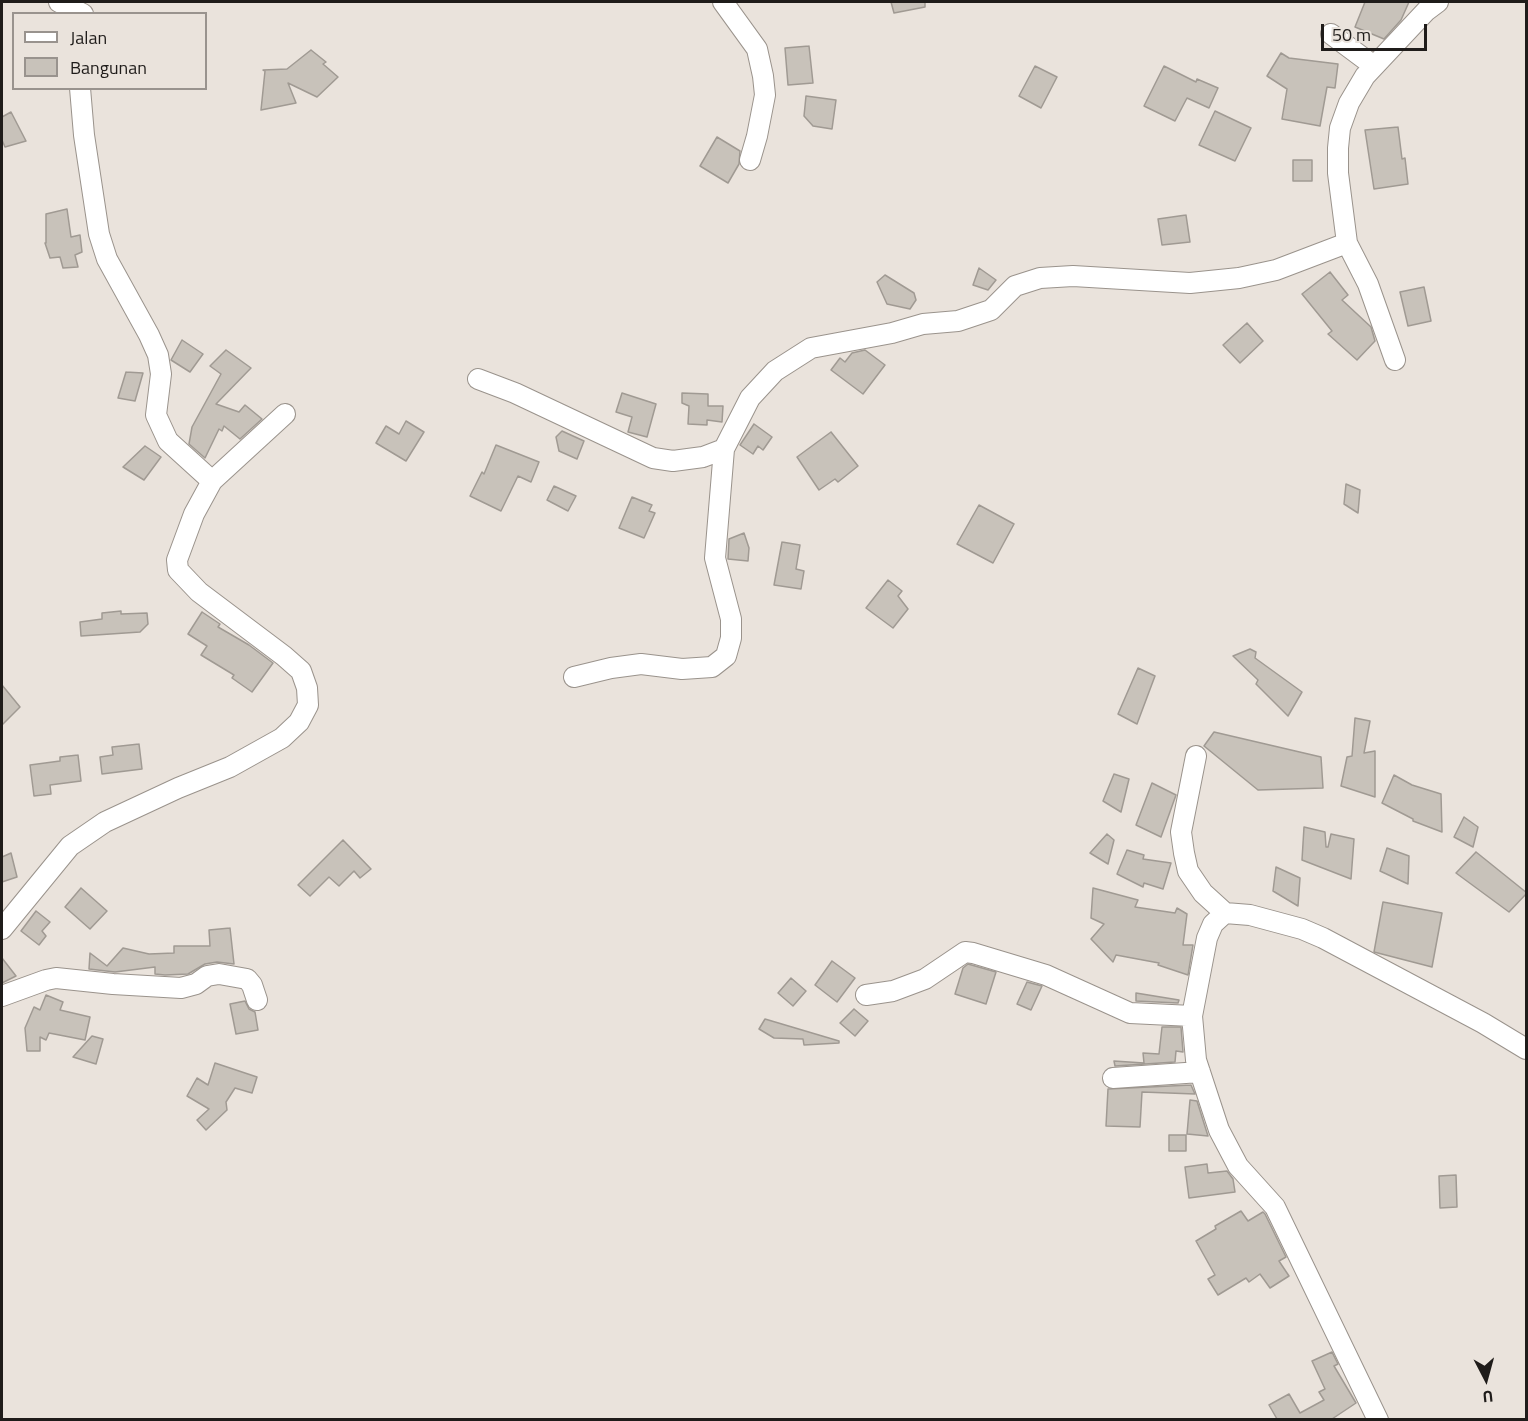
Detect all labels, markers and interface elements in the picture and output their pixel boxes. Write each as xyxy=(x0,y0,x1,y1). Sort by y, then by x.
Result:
legend xyxy=(12,12,207,90)
scale bar xyxy=(1324,12,1430,50)
text: 50 m xyxy=(1332,21,1371,48)
text: Jalan xyxy=(70,24,107,51)
text: Bangunan xyxy=(70,54,147,81)
north arrow xyxy=(1456,1349,1516,1409)
text: U xyxy=(1481,1384,1494,1409)

